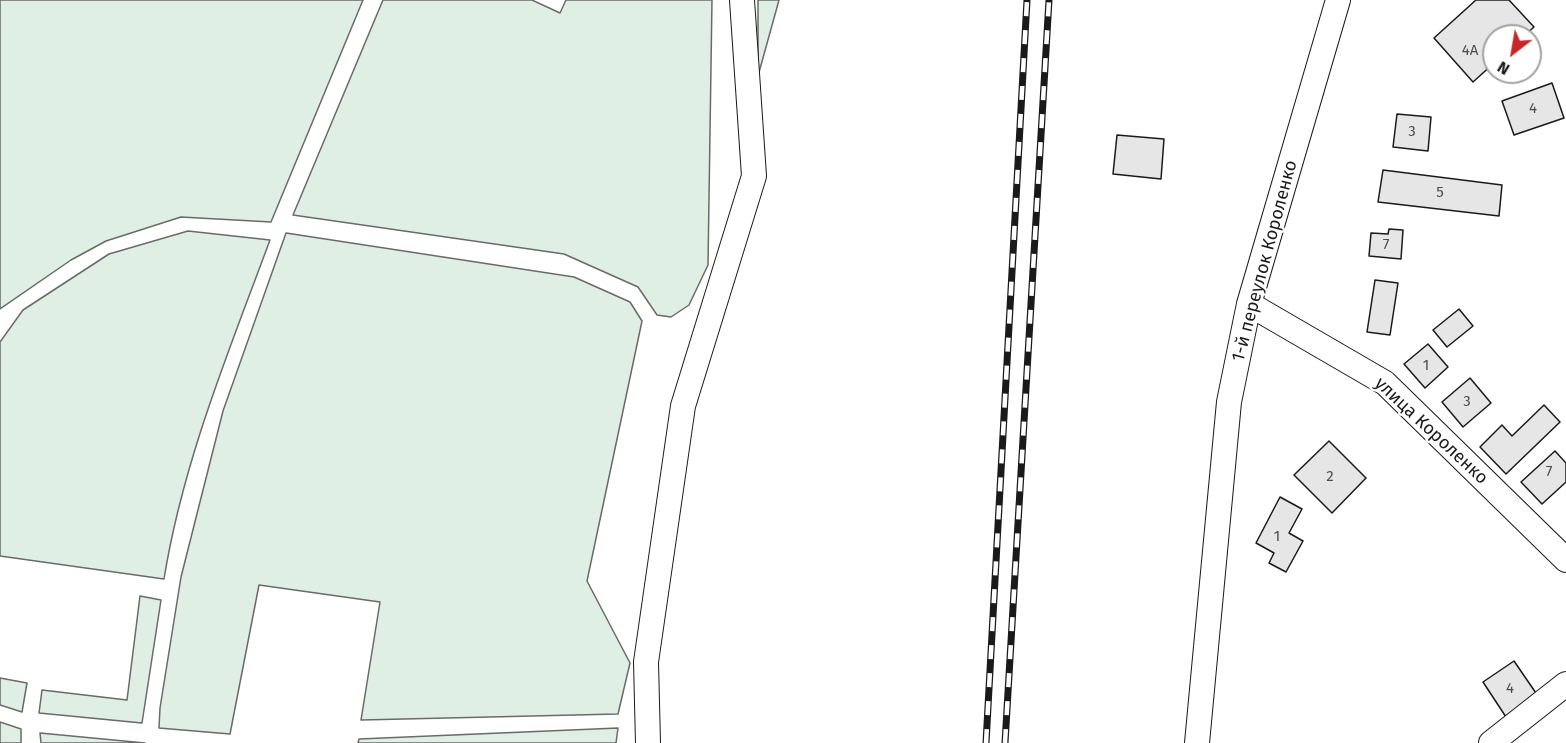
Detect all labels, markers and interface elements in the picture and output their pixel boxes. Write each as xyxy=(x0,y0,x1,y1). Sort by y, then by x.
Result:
north arrow xyxy=(1482,24,1542,84)
house number: 4А xyxy=(1462,42,1478,60)
text: N xyxy=(1494,57,1513,79)
house number: 4 xyxy=(1529,100,1537,118)
house number: 3 xyxy=(1408,123,1416,141)
street label: 1-й переулок Короленко xyxy=(1228,158,1302,364)
house number: 5 xyxy=(1436,184,1444,202)
house number: 7 xyxy=(1383,236,1389,254)
house number: 1 xyxy=(1423,357,1429,375)
street label: улица Короленко xyxy=(1370,373,1492,489)
house number: 3 xyxy=(1463,393,1471,411)
house number: 7 xyxy=(1546,463,1552,481)
house number: 2 xyxy=(1326,468,1334,486)
house number: 1 xyxy=(1274,528,1280,546)
house number: 4 xyxy=(1506,680,1514,698)

